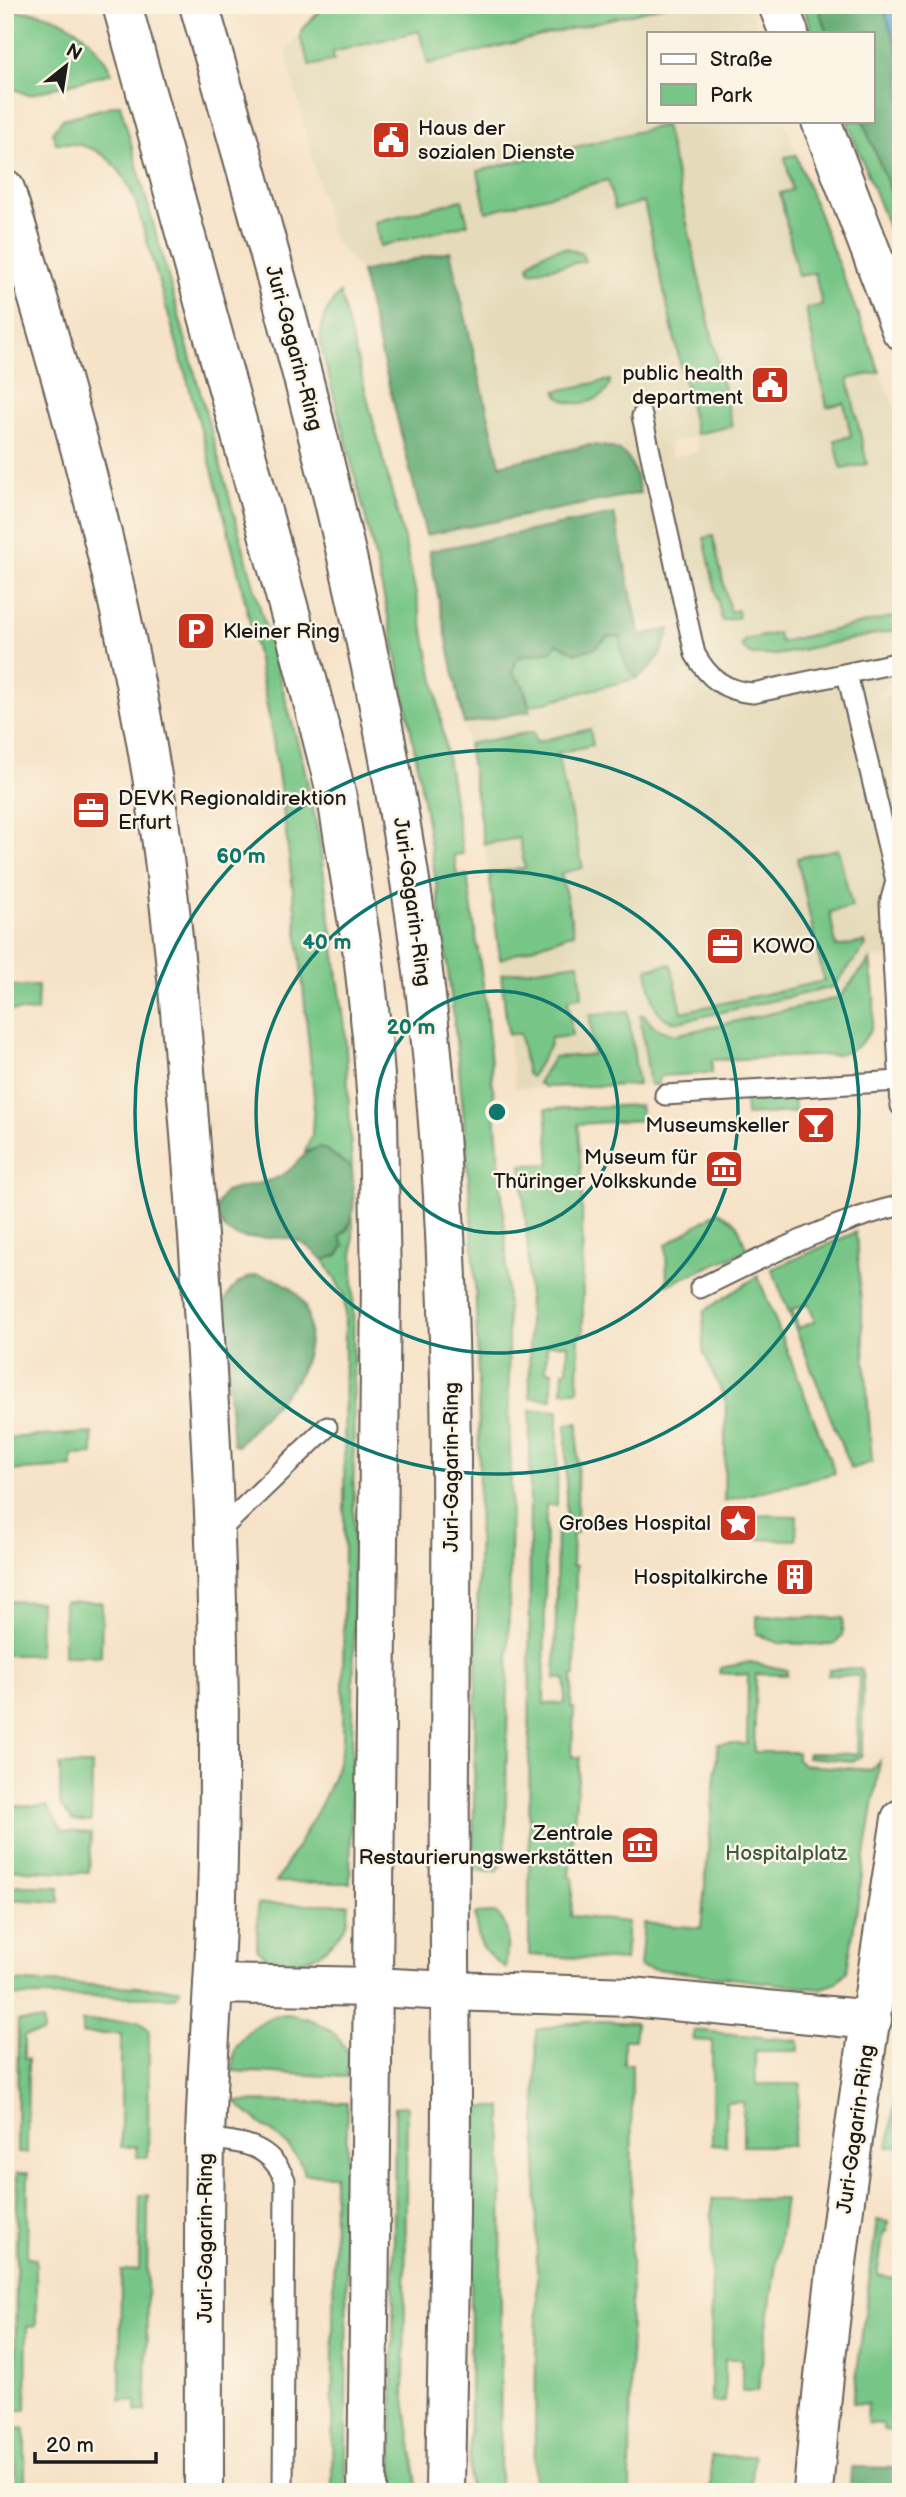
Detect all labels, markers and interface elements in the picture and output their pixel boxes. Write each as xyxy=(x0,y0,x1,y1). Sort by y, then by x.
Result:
north arrow xyxy=(32,32,102,102)
legend xyxy=(647,32,874,122)
text: N xyxy=(62,39,86,66)
text: Straße xyxy=(710,47,772,72)
text: Park xyxy=(710,83,753,108)
place label: Haus der sozialen Dienste xyxy=(418,116,575,165)
public building icon: Haus der sozialen Dienste xyxy=(370,119,412,161)
street label: Juri-Gagarin-Ring xyxy=(260,263,328,433)
place label: public health department xyxy=(622,361,744,410)
public building icon: public health department xyxy=(749,364,791,406)
parking icon: Kleiner Ring xyxy=(175,610,217,652)
place label: Kleiner Ring xyxy=(223,619,340,644)
place label: DEVK Regionaldirektion Erfurt xyxy=(118,786,347,835)
office icon: DEVK Regionaldirektion Erfurt xyxy=(70,789,112,831)
street label: Juri-Gagarin-Ring xyxy=(388,816,436,988)
text: 60 m xyxy=(216,844,266,869)
office icon: KOWO xyxy=(704,925,746,967)
text: 40 m xyxy=(302,930,352,955)
place label: KOWO xyxy=(752,934,815,959)
text: 20 m xyxy=(387,1015,435,1040)
centre of rings xyxy=(485,1100,509,1124)
bar icon: Museumskeller xyxy=(795,1104,837,1146)
place label: Museumskeller xyxy=(645,1113,789,1138)
place label: Museum für Thüringer Volkskunde xyxy=(493,1145,697,1194)
museum icon: Museum für Thüringer Volkskunde xyxy=(703,1148,745,1190)
street label: Juri-Gagarin-Ring xyxy=(439,1382,464,1552)
place icon: Großes Hospital xyxy=(717,1502,759,1544)
place label: Großes Hospital xyxy=(559,1511,711,1536)
building icon: Hospitalkirche xyxy=(774,1556,816,1598)
place label: Hospitalkirche xyxy=(633,1565,768,1590)
place label: Zentrale Restaurierungswerkstätten xyxy=(358,1821,613,1870)
museum icon: Zentrale Restaurierungswerkstätten xyxy=(619,1824,661,1866)
park label: Hospitalplatz xyxy=(725,1841,848,1866)
street label: Juri-Gagarin-Ring xyxy=(832,2043,880,2215)
street label: Juri-Gagarin-Ring xyxy=(193,2153,218,2323)
scale bar xyxy=(35,2420,156,2464)
text: 20 m xyxy=(46,2433,94,2458)

